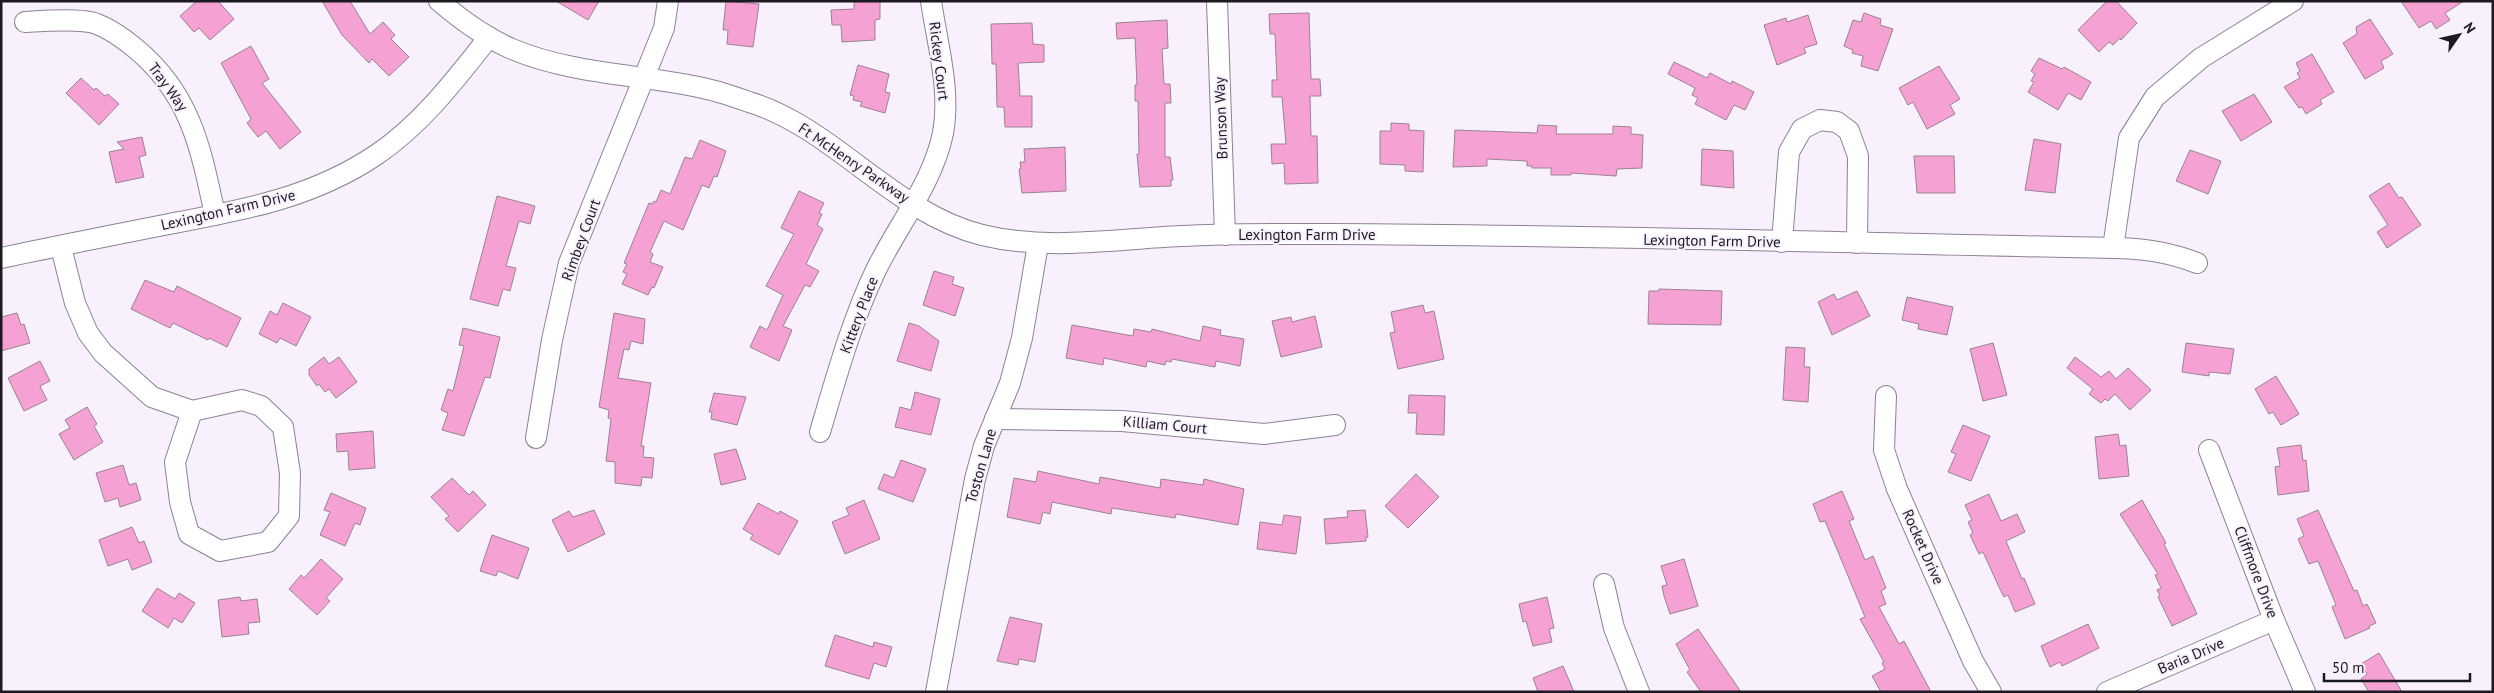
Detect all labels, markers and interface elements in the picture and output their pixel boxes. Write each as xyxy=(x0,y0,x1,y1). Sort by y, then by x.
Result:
north arrow xyxy=(2434,10,2484,60)
text: N xyxy=(2460,19,2480,37)
street label: Rickey Court xyxy=(925,20,954,101)
street label: Tray Way xyxy=(144,59,192,115)
street label: Brunson Way xyxy=(1210,76,1231,160)
street label: Ft McHenry Parkway xyxy=(795,118,913,207)
street label: Lexington Farm Drive xyxy=(159,185,297,234)
street label: Rimbey Court xyxy=(557,196,604,283)
street label: Lexington Farm Drive xyxy=(1238,225,1376,244)
street label: Lexington Farm Drive xyxy=(1643,230,1781,251)
street label: Kittery Place xyxy=(835,274,882,356)
street label: Killiam Court xyxy=(1122,411,1208,438)
street label: Toston Lane xyxy=(961,426,1000,505)
street label: Rocket Drive xyxy=(1898,506,1948,587)
street label: Cliffmore Drive xyxy=(2230,523,2283,621)
street label: Baria Drive xyxy=(2155,633,2227,678)
scale bar xyxy=(2324,650,2470,682)
text: 50 m xyxy=(2332,658,2365,677)

